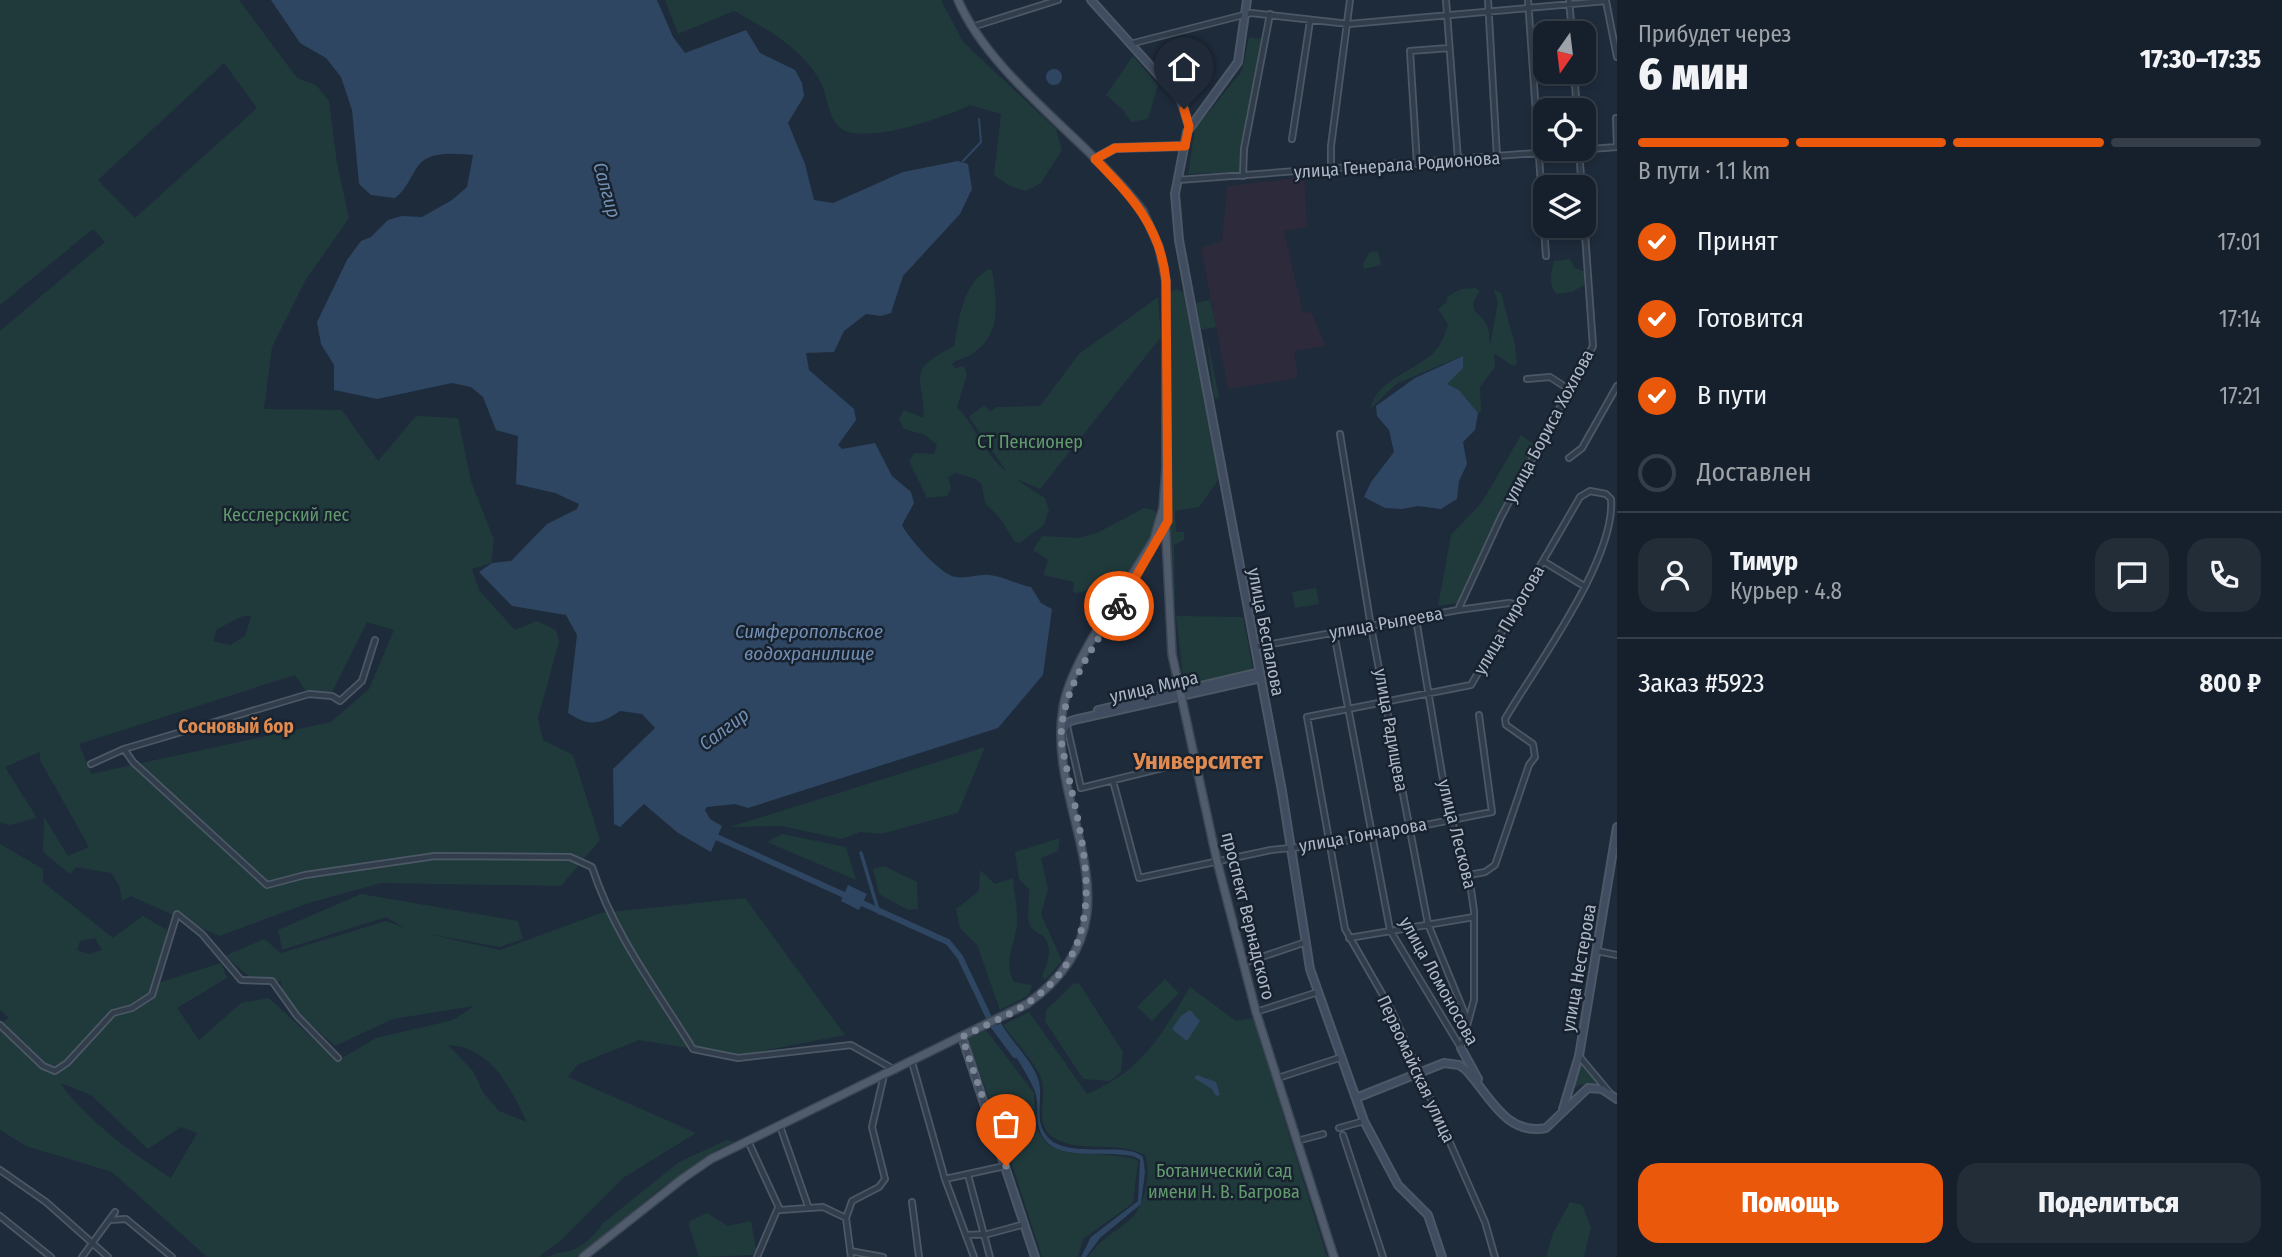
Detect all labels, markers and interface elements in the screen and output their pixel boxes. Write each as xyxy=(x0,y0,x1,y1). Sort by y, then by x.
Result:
text: Прибудет через xyxy=(1638,20,1791,48)
north arrow xyxy=(1533,21,1596,84)
map controls xyxy=(1533,21,1596,238)
pin xyxy=(1154,37,1214,109)
text: 17:30–17:35 xyxy=(2140,44,2261,75)
text: 6 мин xyxy=(1638,46,1749,101)
icon: home xyxy=(1165,48,1203,86)
button: locate xyxy=(1533,98,1596,161)
street label: улица Генерала Родионова xyxy=(1293,147,1501,183)
text: В пути · 1.1 km xyxy=(1638,157,1770,185)
water label: Салгир xyxy=(588,160,626,220)
button: layers xyxy=(1533,175,1596,238)
icon: check xyxy=(1638,223,1676,261)
text: Принят xyxy=(1697,226,1778,257)
text: 17:01 xyxy=(2217,228,2261,256)
icon: check xyxy=(1638,300,1676,338)
text: Готовится xyxy=(1697,303,1804,334)
text: 17:14 xyxy=(2219,305,2261,333)
street label: улица Бориса Хохлова xyxy=(1499,346,1599,506)
icon: check xyxy=(1638,377,1676,415)
text: В пути xyxy=(1697,380,1767,411)
text: 17:21 xyxy=(2219,382,2261,410)
park label: СТ Пенсионер xyxy=(977,431,1083,453)
text: Доставлен xyxy=(1697,457,1812,488)
park label: Кесслерский лес xyxy=(223,504,350,526)
button: person xyxy=(1638,538,1712,612)
button: chat xyxy=(2095,538,2169,612)
button: phone xyxy=(2187,538,2261,612)
text: Тимур xyxy=(1730,546,1798,577)
street label: улица Пирогова xyxy=(1469,561,1549,679)
street label: улица Беспалова xyxy=(1243,566,1289,698)
courier xyxy=(1084,571,1154,641)
text: Курьер · 4.8 xyxy=(1730,577,1842,605)
icon: bike xyxy=(1100,587,1138,625)
street label: улица Рылеева xyxy=(1327,602,1445,644)
water label: Симферопольское водохранилище xyxy=(735,620,883,665)
street label: улица Мира xyxy=(1108,666,1200,708)
street label: улица Радищева xyxy=(1369,667,1413,793)
text: Заказ #5923 xyxy=(1638,668,1764,699)
text: 800 ₽ xyxy=(2199,668,2261,699)
water label: Салгир xyxy=(694,703,754,755)
district label: Сосновый бор xyxy=(178,715,294,738)
district label: Университет xyxy=(1132,747,1263,775)
street label: улица Лескова xyxy=(1433,777,1481,891)
street label: улица Гончарова xyxy=(1297,813,1429,857)
street label: проспект Вернадского xyxy=(1217,830,1279,1002)
street label: улица Нестерова xyxy=(1557,902,1601,1034)
street label: улица Ломоносова xyxy=(1395,913,1483,1049)
street label: Первомайская улица xyxy=(1372,992,1460,1146)
pin xyxy=(976,1094,1036,1166)
icon: bag xyxy=(987,1105,1025,1143)
park label: Ботанический сад имени Н. В. Багрова xyxy=(1148,1160,1300,1203)
button: Помощь xyxy=(1638,1163,1943,1243)
button: Поделиться xyxy=(1957,1163,2261,1243)

